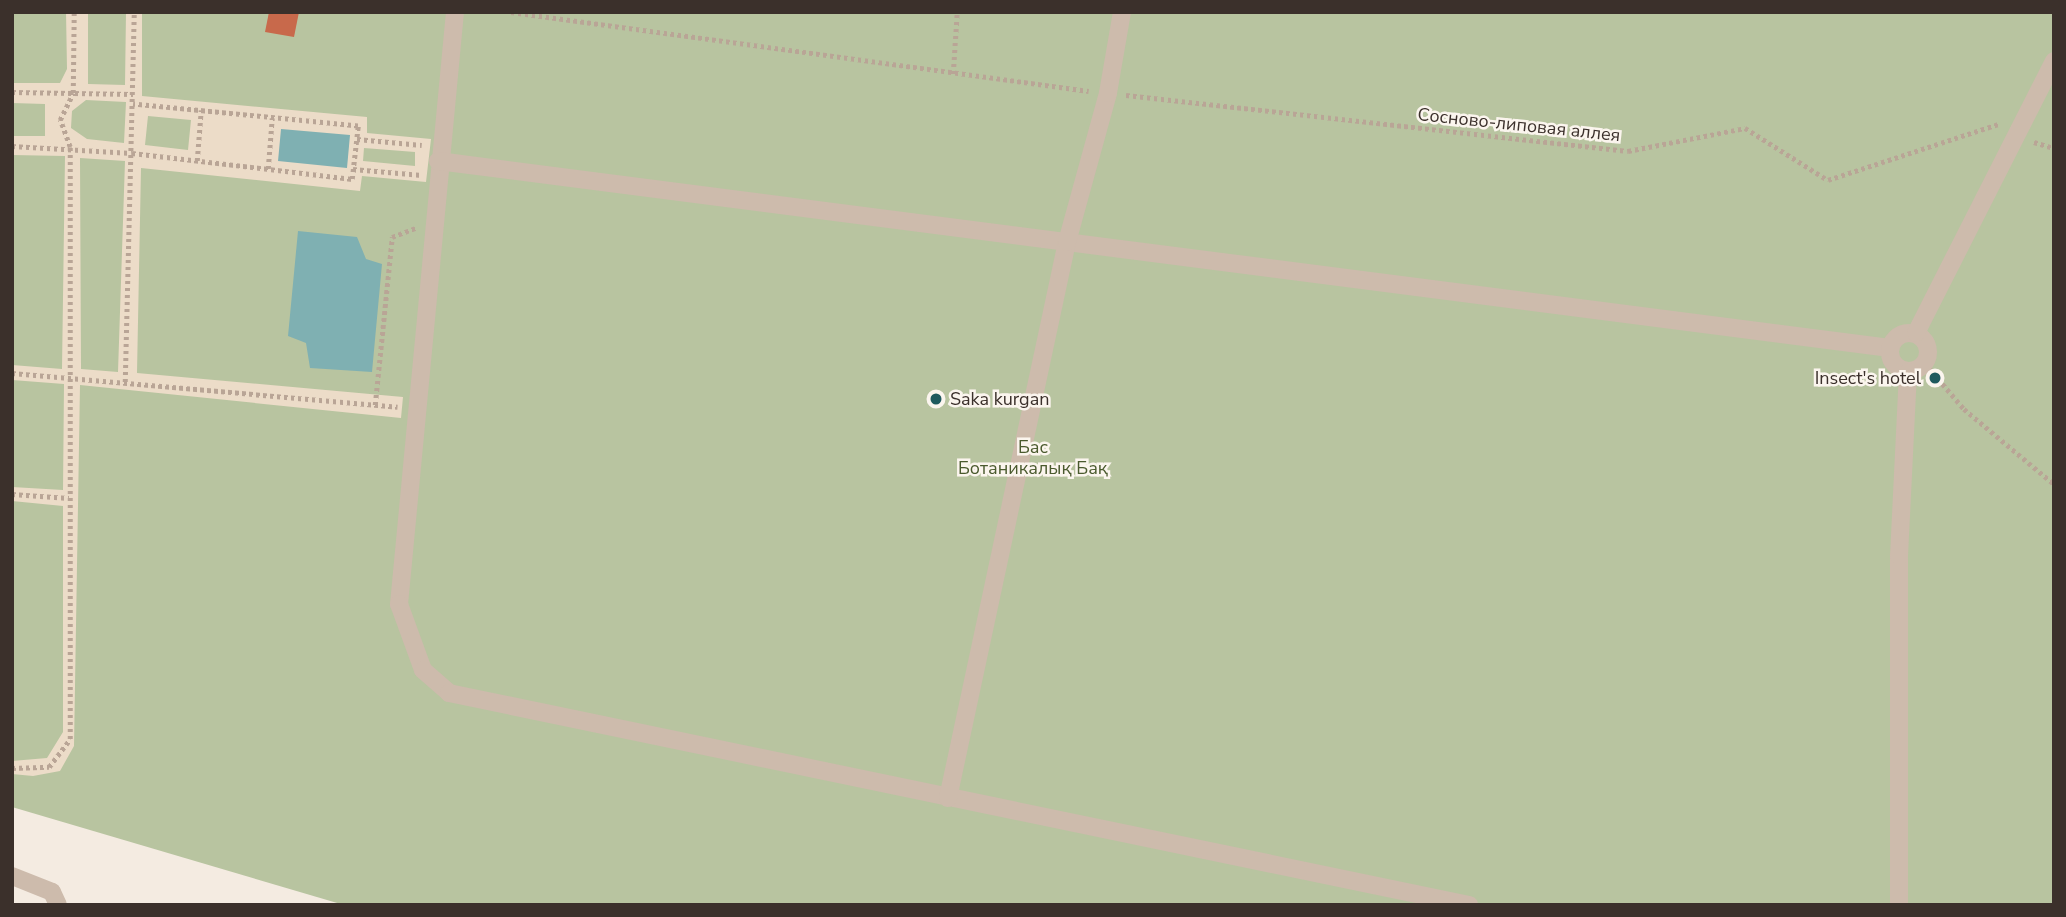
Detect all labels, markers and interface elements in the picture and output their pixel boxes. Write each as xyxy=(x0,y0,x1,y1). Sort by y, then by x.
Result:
street label: Сосново-липовая аллея xyxy=(1417,104,1621,146)
place label: Insect's hotel xyxy=(1815,367,1921,389)
marker: Insect's hotel xyxy=(1927,370,1943,386)
place label: Saka kurgan xyxy=(950,388,1049,410)
marker: Saka kurgan xyxy=(928,391,944,407)
park label: Бас Ботаникалық Бақ xyxy=(958,437,1108,480)

